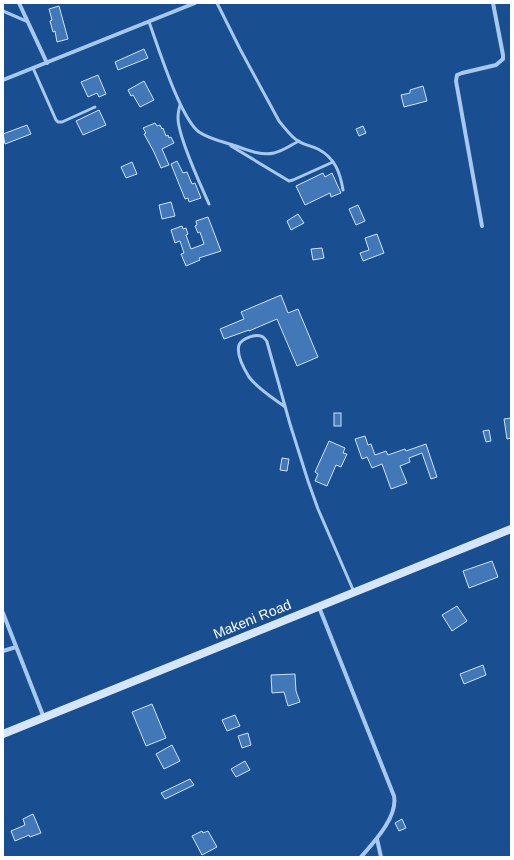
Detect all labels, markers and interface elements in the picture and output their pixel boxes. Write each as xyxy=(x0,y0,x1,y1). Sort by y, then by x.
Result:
street label: Makeni Road xyxy=(211,596,293,642)

